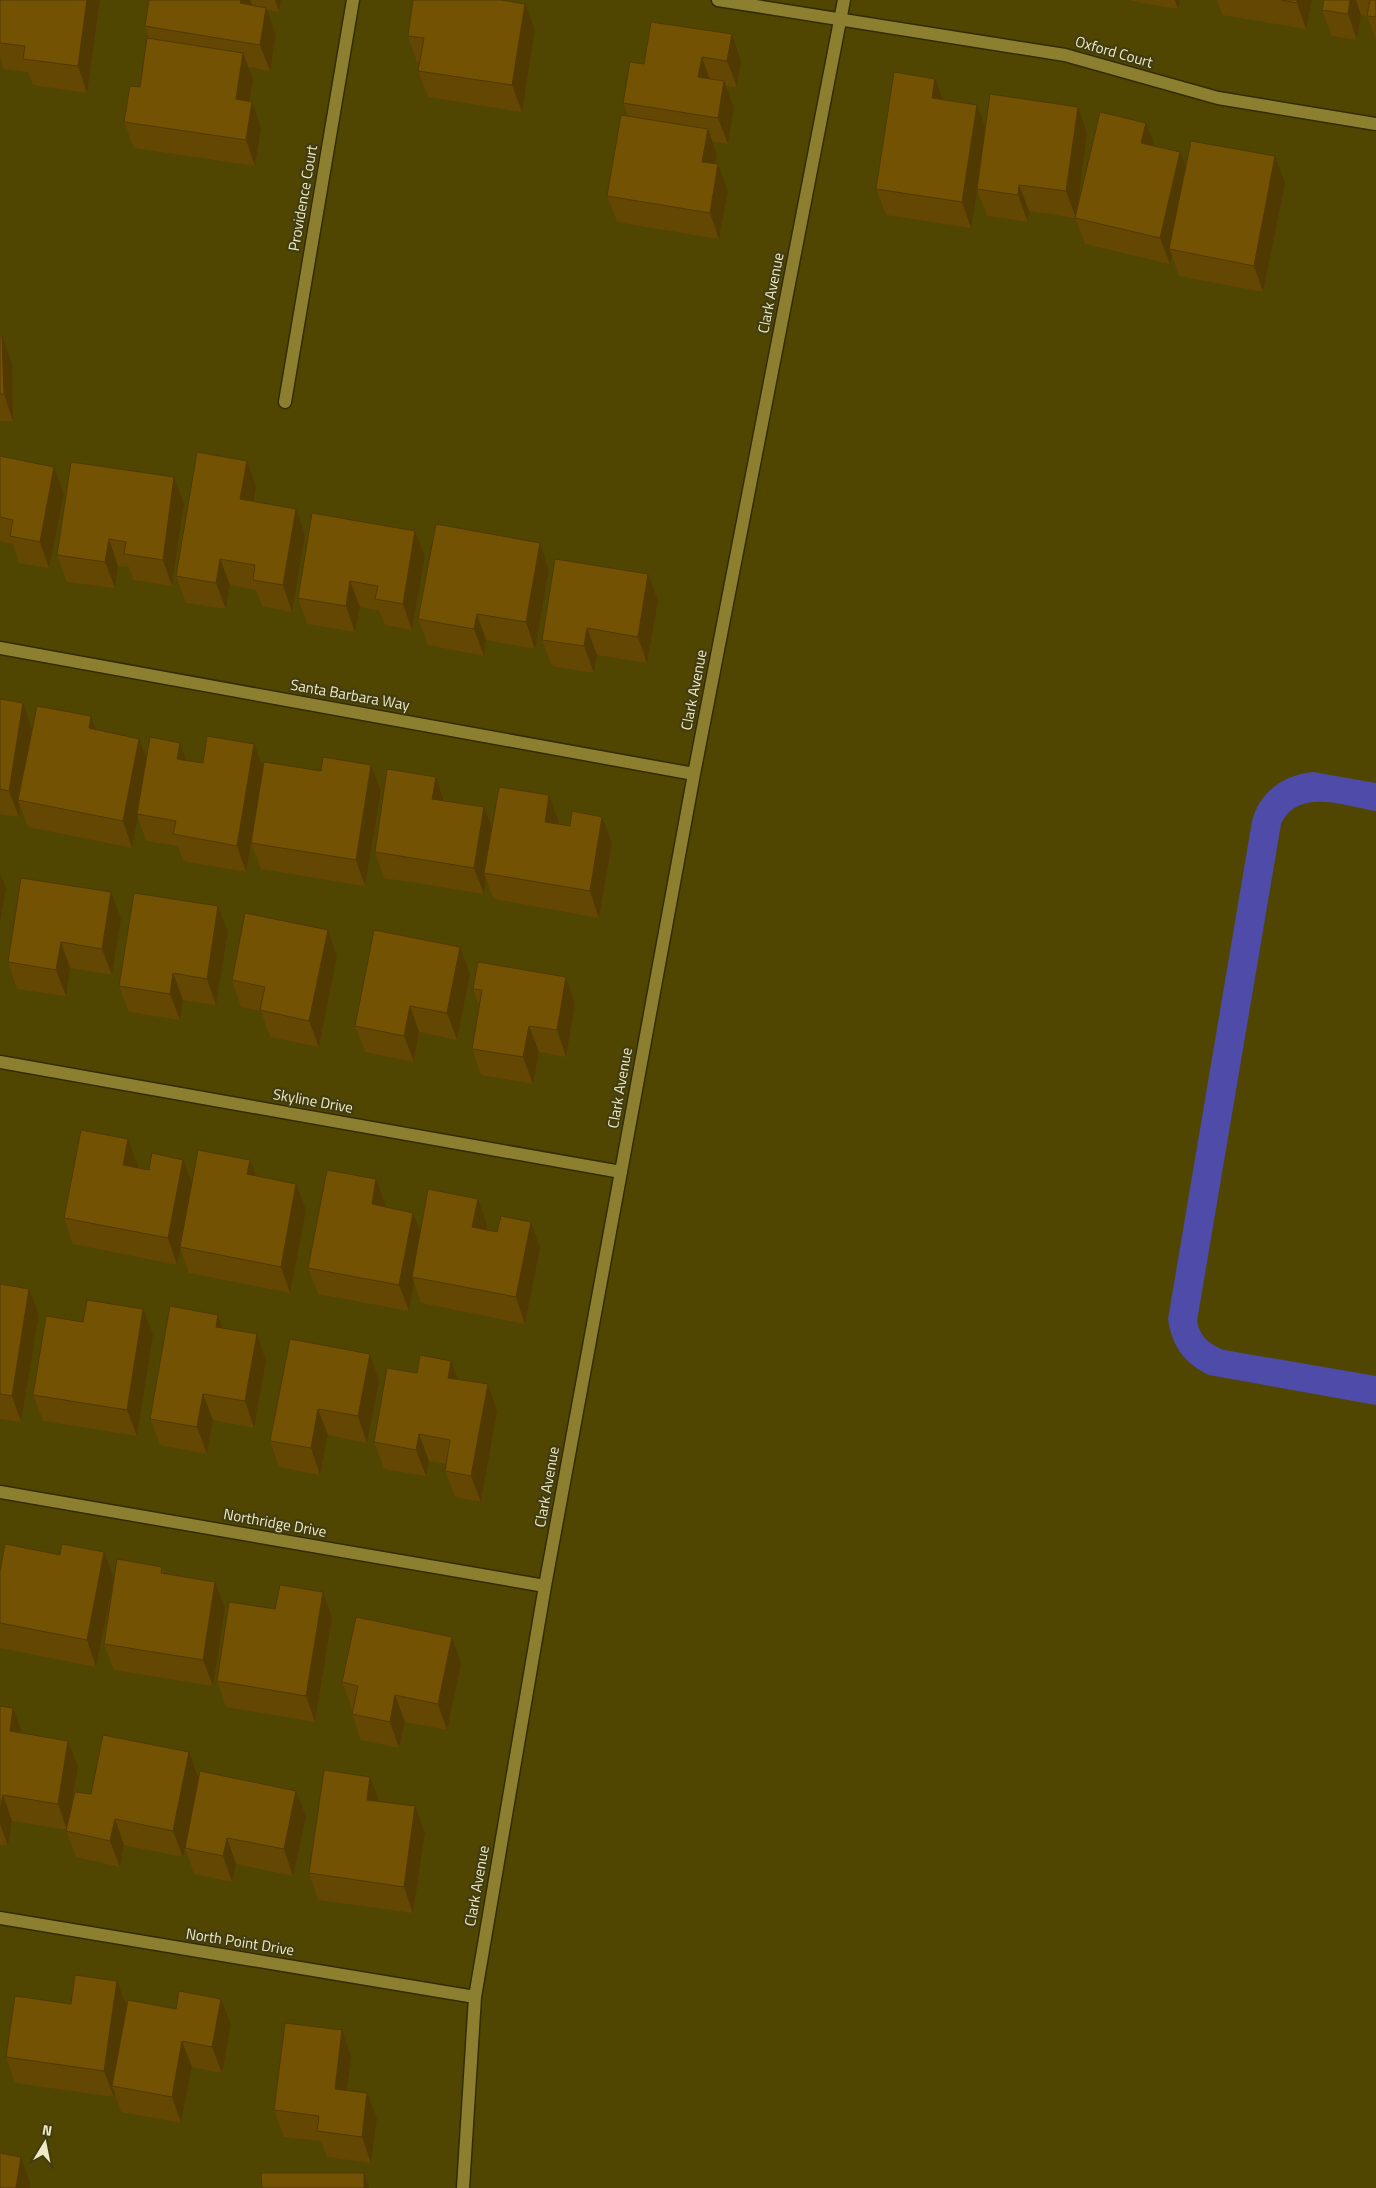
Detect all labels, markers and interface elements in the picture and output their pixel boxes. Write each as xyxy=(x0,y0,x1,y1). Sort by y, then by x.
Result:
street label: Oxford Court xyxy=(1073,29,1156,74)
street label: Providence Court xyxy=(282,142,323,253)
street label: Clark Avenue xyxy=(751,251,790,335)
street label: Clark Avenue xyxy=(674,648,713,732)
street label: Santa Barbara Way xyxy=(289,673,412,716)
street label: Clark Avenue xyxy=(601,1046,638,1130)
street label: Skyline Drive xyxy=(271,1082,355,1119)
street label: Clark Avenue xyxy=(528,1445,565,1529)
street label: Northridge Drive xyxy=(222,1502,328,1543)
street label: Clark Avenue xyxy=(458,1844,495,1928)
street label: North Point Drive xyxy=(184,1922,296,1961)
north arrow xyxy=(20,2118,70,2168)
text: N xyxy=(41,2119,54,2141)

